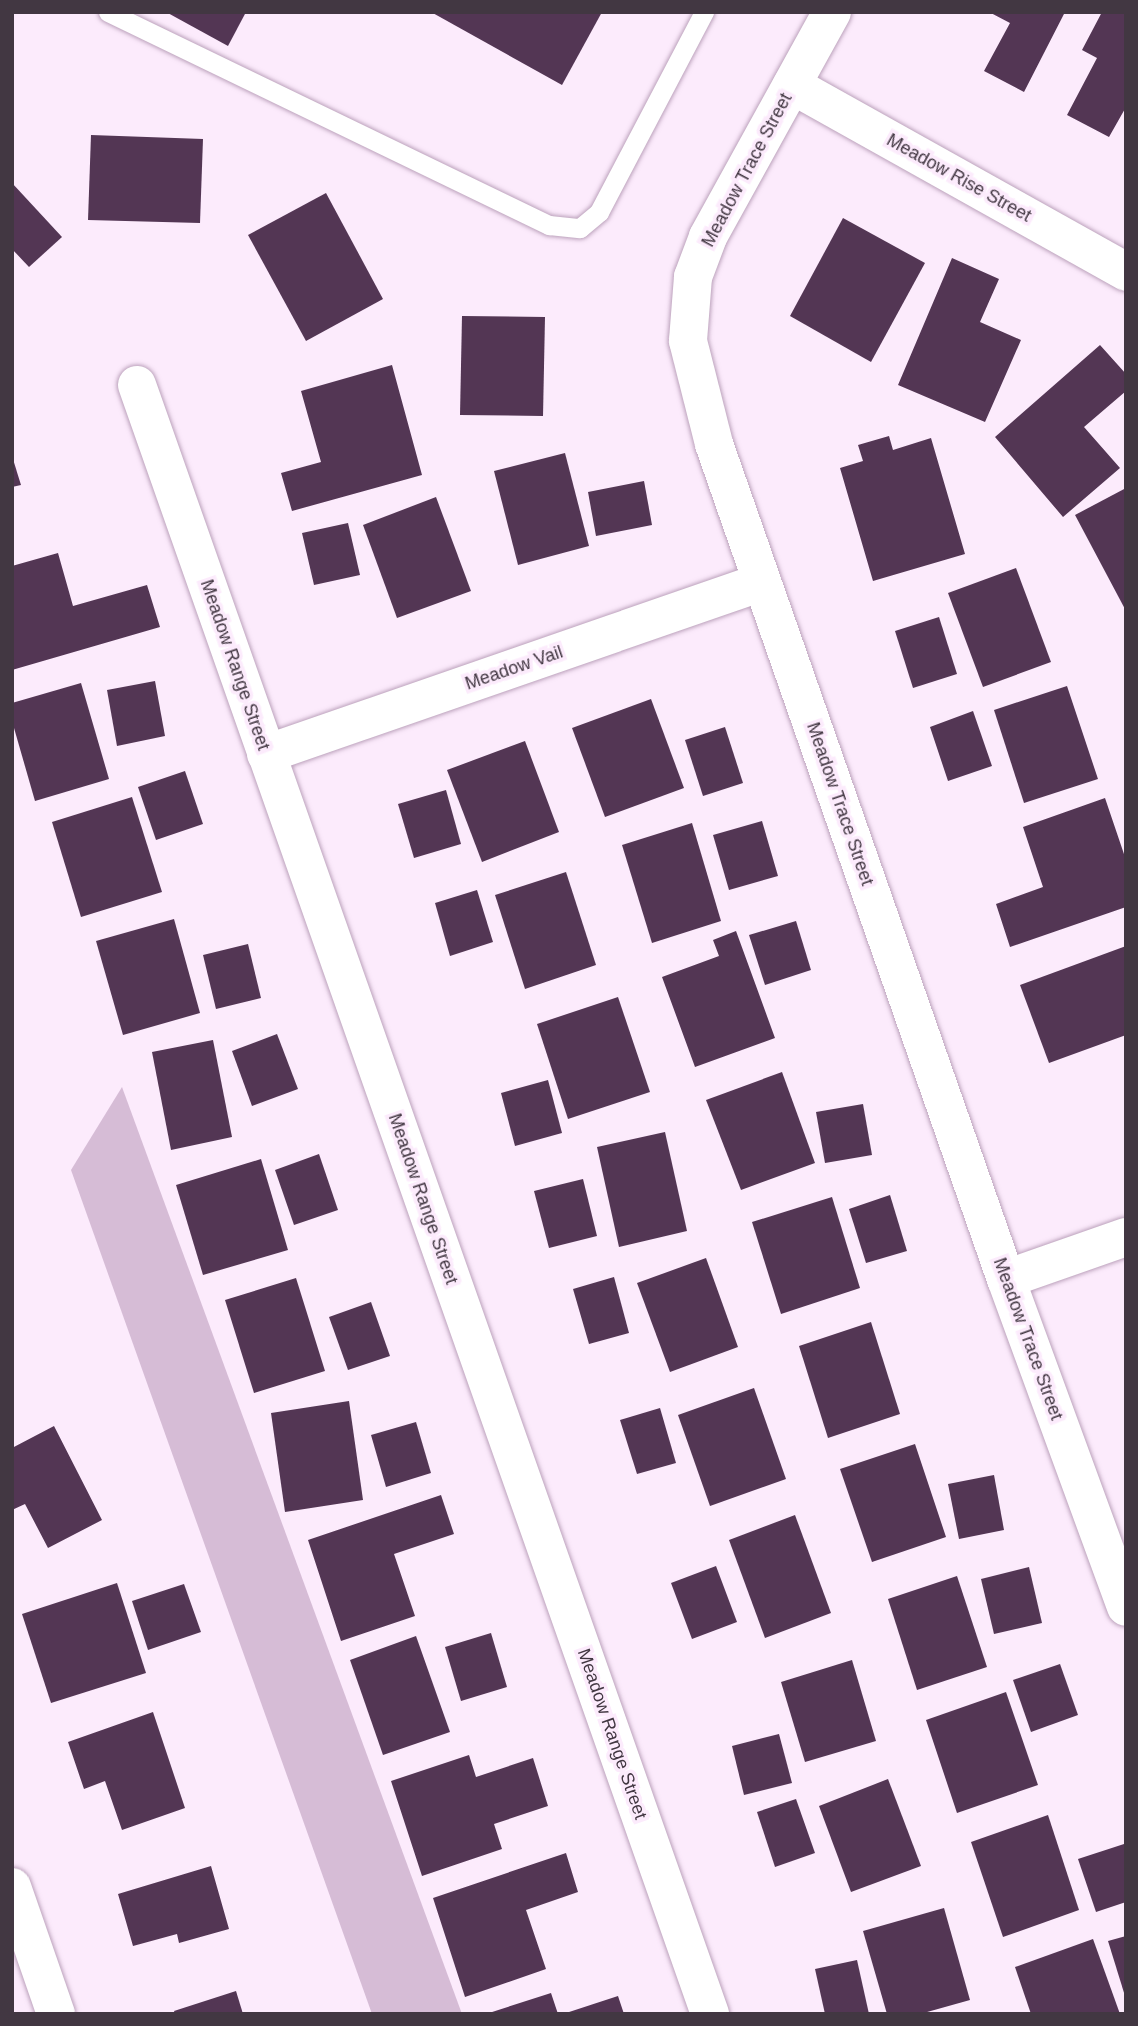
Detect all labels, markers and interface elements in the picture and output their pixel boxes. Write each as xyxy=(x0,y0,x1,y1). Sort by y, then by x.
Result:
street label: Meadow Trace Street xyxy=(697,89,797,251)
street label: Meadow Rise Street xyxy=(883,129,1035,227)
street label: Meadow Range Street xyxy=(196,577,274,753)
street label: Meadow Vail xyxy=(462,641,566,695)
street label: Meadow Trace Street xyxy=(802,719,878,889)
street label: Meadow Range Street xyxy=(384,1111,462,1287)
street label: Meadow Trace Street xyxy=(989,1255,1067,1423)
street label: Meadow Range Street xyxy=(573,1646,651,1822)

